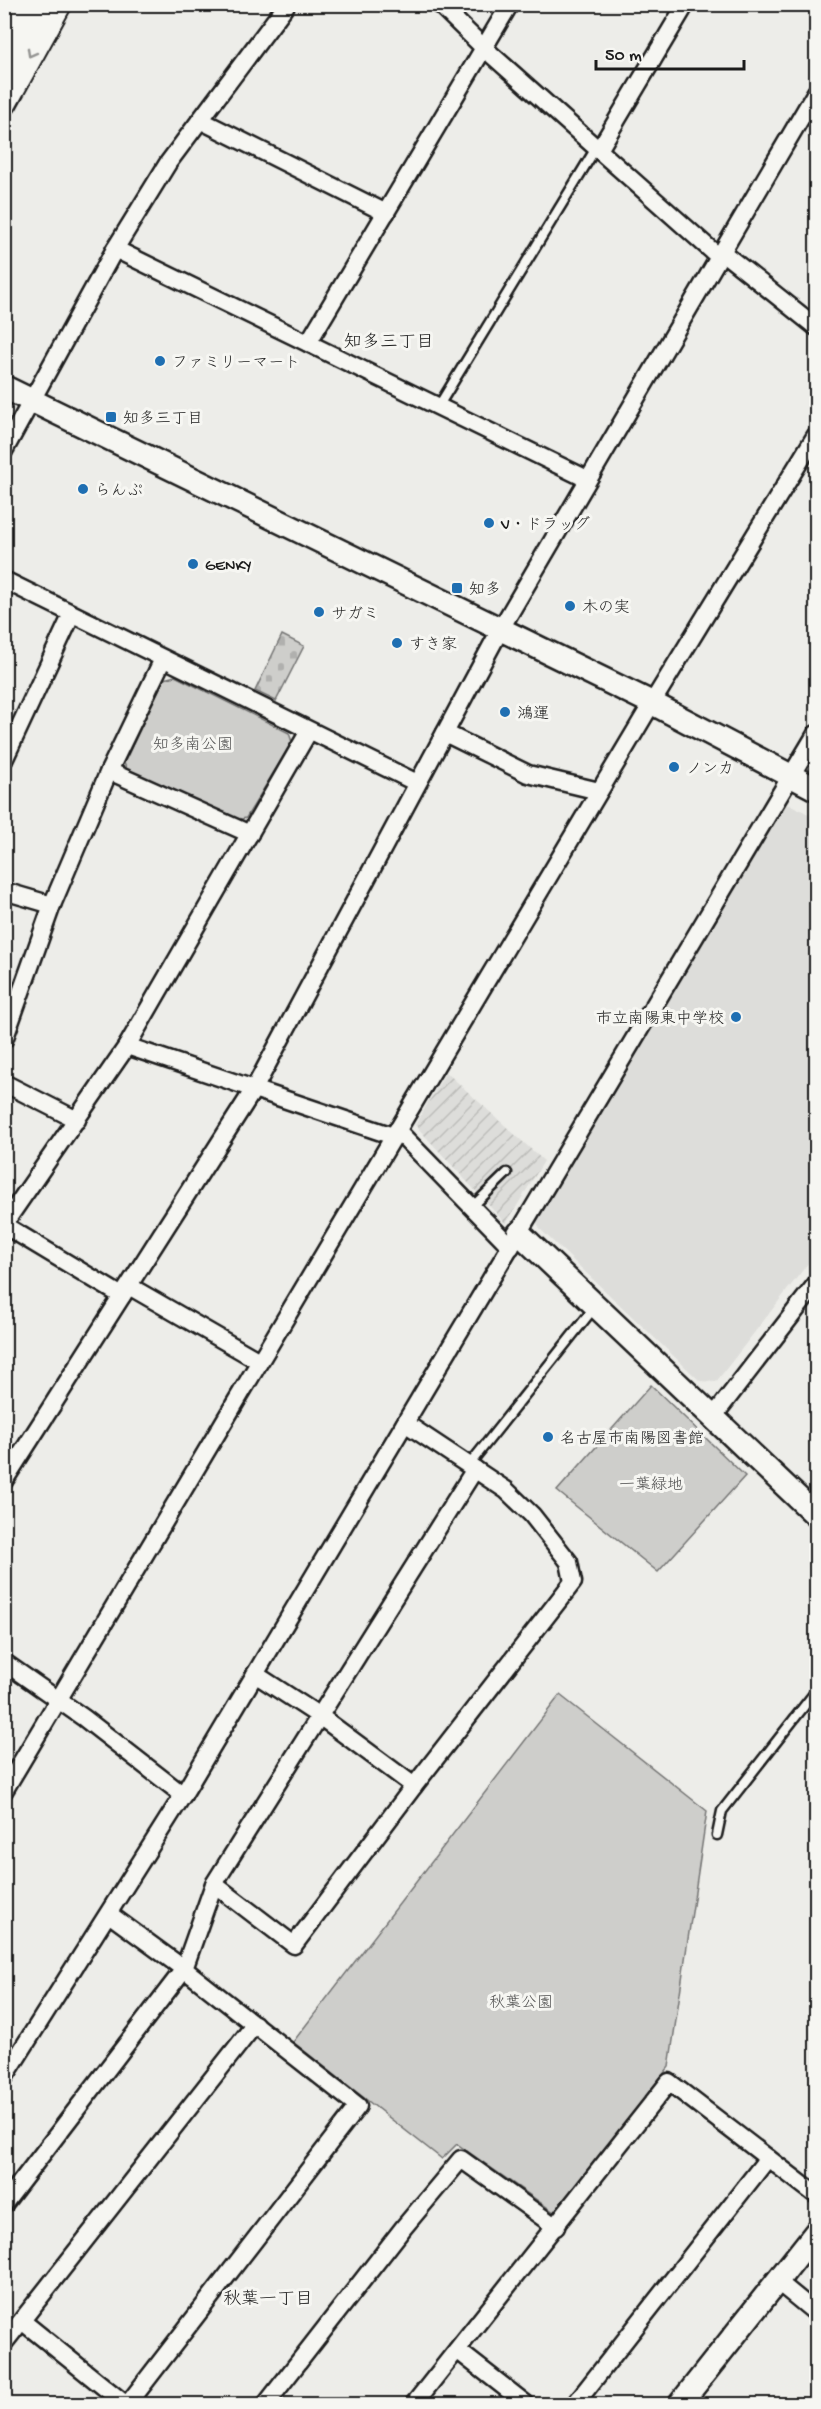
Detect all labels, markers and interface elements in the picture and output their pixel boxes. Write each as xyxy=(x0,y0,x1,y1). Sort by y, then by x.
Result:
scale bar xyxy=(596,33,744,71)
text: 50 m xyxy=(605,46,642,67)
one-way arrow xyxy=(27,47,38,57)
district label: 知多三丁目 xyxy=(344,332,434,354)
marker: ファミリーマート xyxy=(153,354,167,368)
place label: ファミリーマート xyxy=(172,355,300,374)
marker: 知多三丁目 xyxy=(104,410,118,424)
place label: 知多三丁目 xyxy=(123,410,203,430)
marker: らんぷ xyxy=(76,482,90,496)
place label: らんぷ xyxy=(95,482,143,502)
marker: V・ドラッグ xyxy=(482,516,496,530)
place label: V・ドラッグ xyxy=(500,516,590,536)
marker: GENKY xyxy=(186,557,200,571)
place label: GENKY xyxy=(205,558,252,577)
marker: 知多 xyxy=(450,581,464,595)
place label: 知多 xyxy=(469,581,501,601)
marker: 木の実 xyxy=(563,599,577,613)
place label: 木の実 xyxy=(582,599,630,619)
marker: サガミ xyxy=(312,605,326,619)
place label: サガミ xyxy=(331,605,379,625)
marker: すき家 xyxy=(390,636,404,650)
place label: すき家 xyxy=(409,636,457,656)
marker: 鴻運 xyxy=(498,705,512,719)
place label: 鴻運 xyxy=(517,705,549,725)
park label: 知多南公園 xyxy=(153,735,233,756)
marker: ノンカ xyxy=(667,760,681,774)
place label: ノンカ xyxy=(686,760,734,780)
place label: 市立南陽東中学校 xyxy=(596,1009,724,1030)
marker: 市立南陽東中学校 xyxy=(729,1010,743,1024)
place label: 名古屋市南陽図書館 xyxy=(560,1429,704,1450)
marker: 名古屋市南陽図書館 xyxy=(541,1430,555,1444)
park label: 一葉緑地 xyxy=(619,1476,683,1496)
park label: 秋葉公園 xyxy=(489,1994,553,2014)
district label: 秋葉一丁目 xyxy=(223,2289,313,2311)

